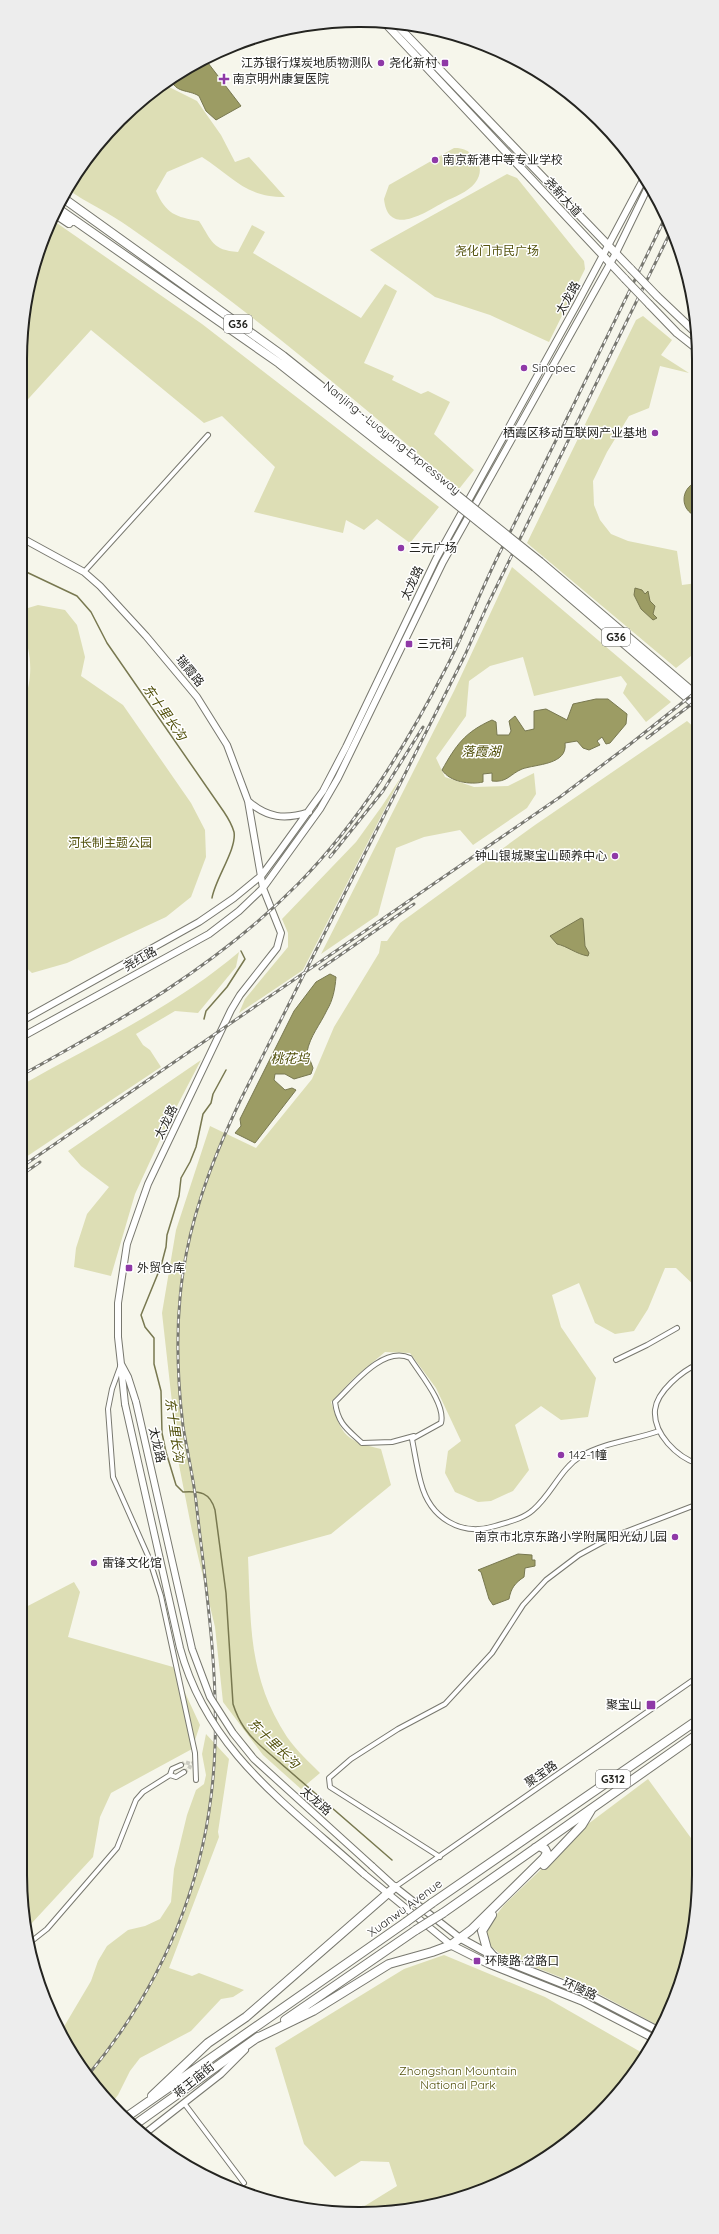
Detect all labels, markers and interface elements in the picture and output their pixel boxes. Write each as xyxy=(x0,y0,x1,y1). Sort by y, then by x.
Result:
place label: 江苏银行煤炭地质物测队 xyxy=(241,55,373,70)
place label: 尧化新村 xyxy=(389,55,438,70)
marker: 江苏银行煤炭地质物测队 xyxy=(376,58,386,68)
marker: 尧化新村 xyxy=(440,58,450,68)
place label: 南京明州康复医院 xyxy=(233,71,329,86)
marker: 南京明州康复医院 xyxy=(218,73,230,85)
place label: 南京新港中等专业学校 xyxy=(443,152,563,167)
marker: 南京新港中等专业学校 xyxy=(430,155,440,165)
street label: 尧新大道 xyxy=(542,174,585,220)
park label: 尧化门市民广场 xyxy=(455,243,539,258)
street label: 太龙路 xyxy=(552,278,583,317)
road number: G36 xyxy=(224,315,252,333)
place label: Sinopec xyxy=(532,360,576,375)
marker: Sinopec xyxy=(519,363,529,373)
street label: Nanjing - Luoyang Expressway xyxy=(321,378,464,498)
place label: 栖霞区移动互联网产业基地 xyxy=(503,425,647,440)
marker: 栖霞区移动互联网产业基地 xyxy=(650,428,660,438)
place label: 三元广场 xyxy=(409,540,457,555)
marker: 三元广场 xyxy=(396,543,406,553)
street label: 太龙路 xyxy=(397,563,426,602)
road number: G36 xyxy=(602,628,630,646)
place label: 三元祠 xyxy=(417,636,453,651)
marker: 三元祠 xyxy=(404,639,414,649)
street label: 瑞霞路 xyxy=(173,652,208,689)
water label: 东十里长沟 xyxy=(140,681,191,745)
water label: 落霞湖 xyxy=(461,743,502,759)
park label: 河长制主题公园 xyxy=(68,835,152,850)
place label: 钟山银城聚宝山颐养中心 xyxy=(475,848,607,863)
marker: 钟山银城聚宝山颐养中心 xyxy=(610,851,620,861)
street label: 尧红路 xyxy=(120,943,159,974)
water label: 桃花坞 xyxy=(270,1050,310,1066)
street label: 太龙路 xyxy=(151,1102,180,1141)
place label: 外贸仓库 xyxy=(137,1260,185,1275)
marker: 外贸仓库 xyxy=(124,1263,134,1273)
water label: 东十里长沟 xyxy=(163,1397,188,1465)
street label: 太龙路 xyxy=(146,1426,169,1464)
place label: 142-1幢 xyxy=(569,1447,607,1462)
marker: 142-1幢 xyxy=(556,1450,566,1460)
place label: 南京市北京东路小学附属阳光幼儿园 xyxy=(475,1529,667,1544)
marker: 南京市北京东路小学附属阳光幼儿园 xyxy=(670,1532,680,1542)
place label: 雷锋文化馆 xyxy=(102,1555,162,1570)
marker: 雷锋文化馆 xyxy=(89,1558,99,1568)
place label: 聚宝山 xyxy=(606,1697,642,1712)
marker: 聚宝山 xyxy=(645,1699,657,1711)
water label: 东十里长沟 xyxy=(245,1715,304,1773)
street label: 聚宝路 xyxy=(522,1757,560,1790)
road number: G312 xyxy=(596,1770,630,1788)
street label: 太龙路 xyxy=(298,1783,335,1818)
street label: Xuanwu Avenue xyxy=(365,1875,445,1940)
place label: 环陵路·岔路口 xyxy=(485,1953,559,1968)
marker: 环陵路·岔路口 xyxy=(472,1956,482,1966)
street label: 环陵路 xyxy=(561,1974,600,2003)
street label: 蒋王庙街 xyxy=(170,2059,217,2101)
park label: Zhongshan Mountain National Park xyxy=(399,2063,517,2092)

